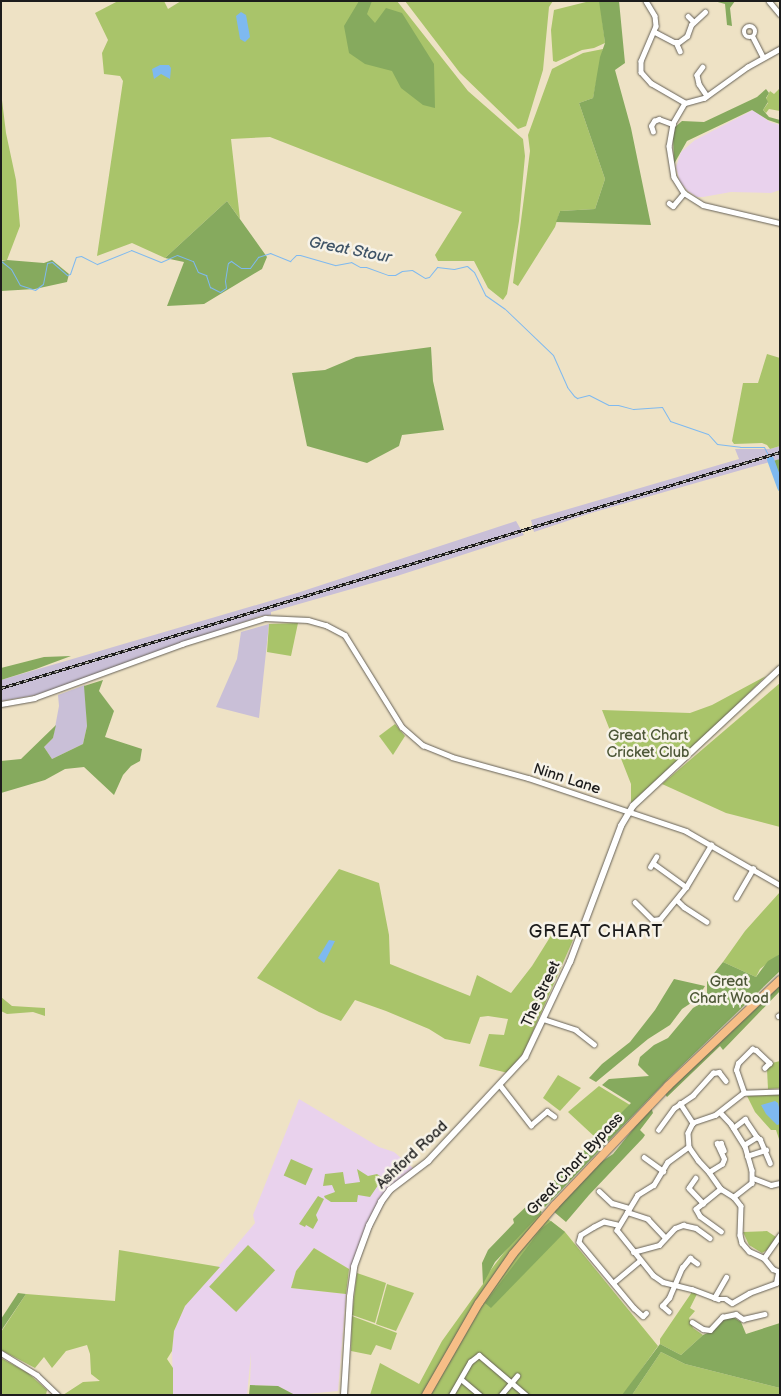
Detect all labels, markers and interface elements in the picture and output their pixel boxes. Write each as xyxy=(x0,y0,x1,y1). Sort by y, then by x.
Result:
water label: Great Stour xyxy=(307,234,393,268)
park label: Great Chart Cricket Club xyxy=(606,726,690,761)
street label: Ninn Lane xyxy=(531,760,603,798)
district label: GREAT CHART xyxy=(527,921,665,943)
street label: The Street xyxy=(518,958,564,1030)
park label: Great Chart Wood xyxy=(689,972,769,1007)
street label: Great Chart Bypass xyxy=(523,1109,627,1219)
street label: Ashford Road xyxy=(373,1117,451,1193)

